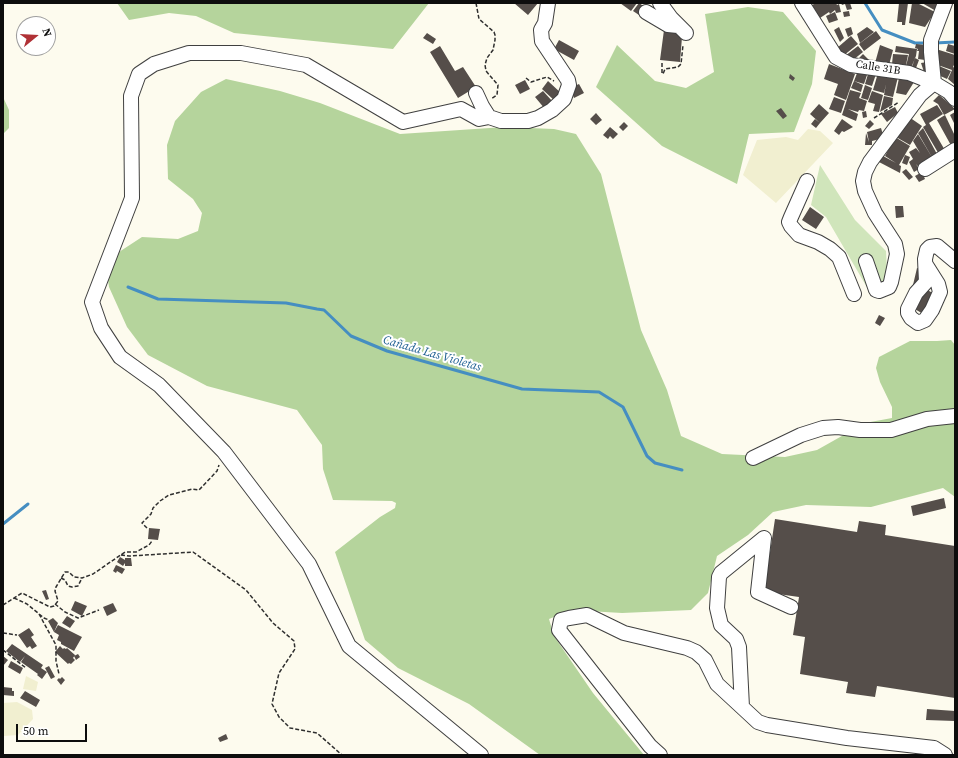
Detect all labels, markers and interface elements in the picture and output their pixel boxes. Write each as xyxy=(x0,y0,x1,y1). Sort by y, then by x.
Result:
north arrow xyxy=(16,16,56,56)
text: N xyxy=(39,26,55,39)
street label: Calle 31B xyxy=(855,58,901,78)
water label: Cañada Las Violetas xyxy=(381,333,483,375)
scale bar xyxy=(18,716,89,742)
text: 50 m xyxy=(23,723,49,739)

